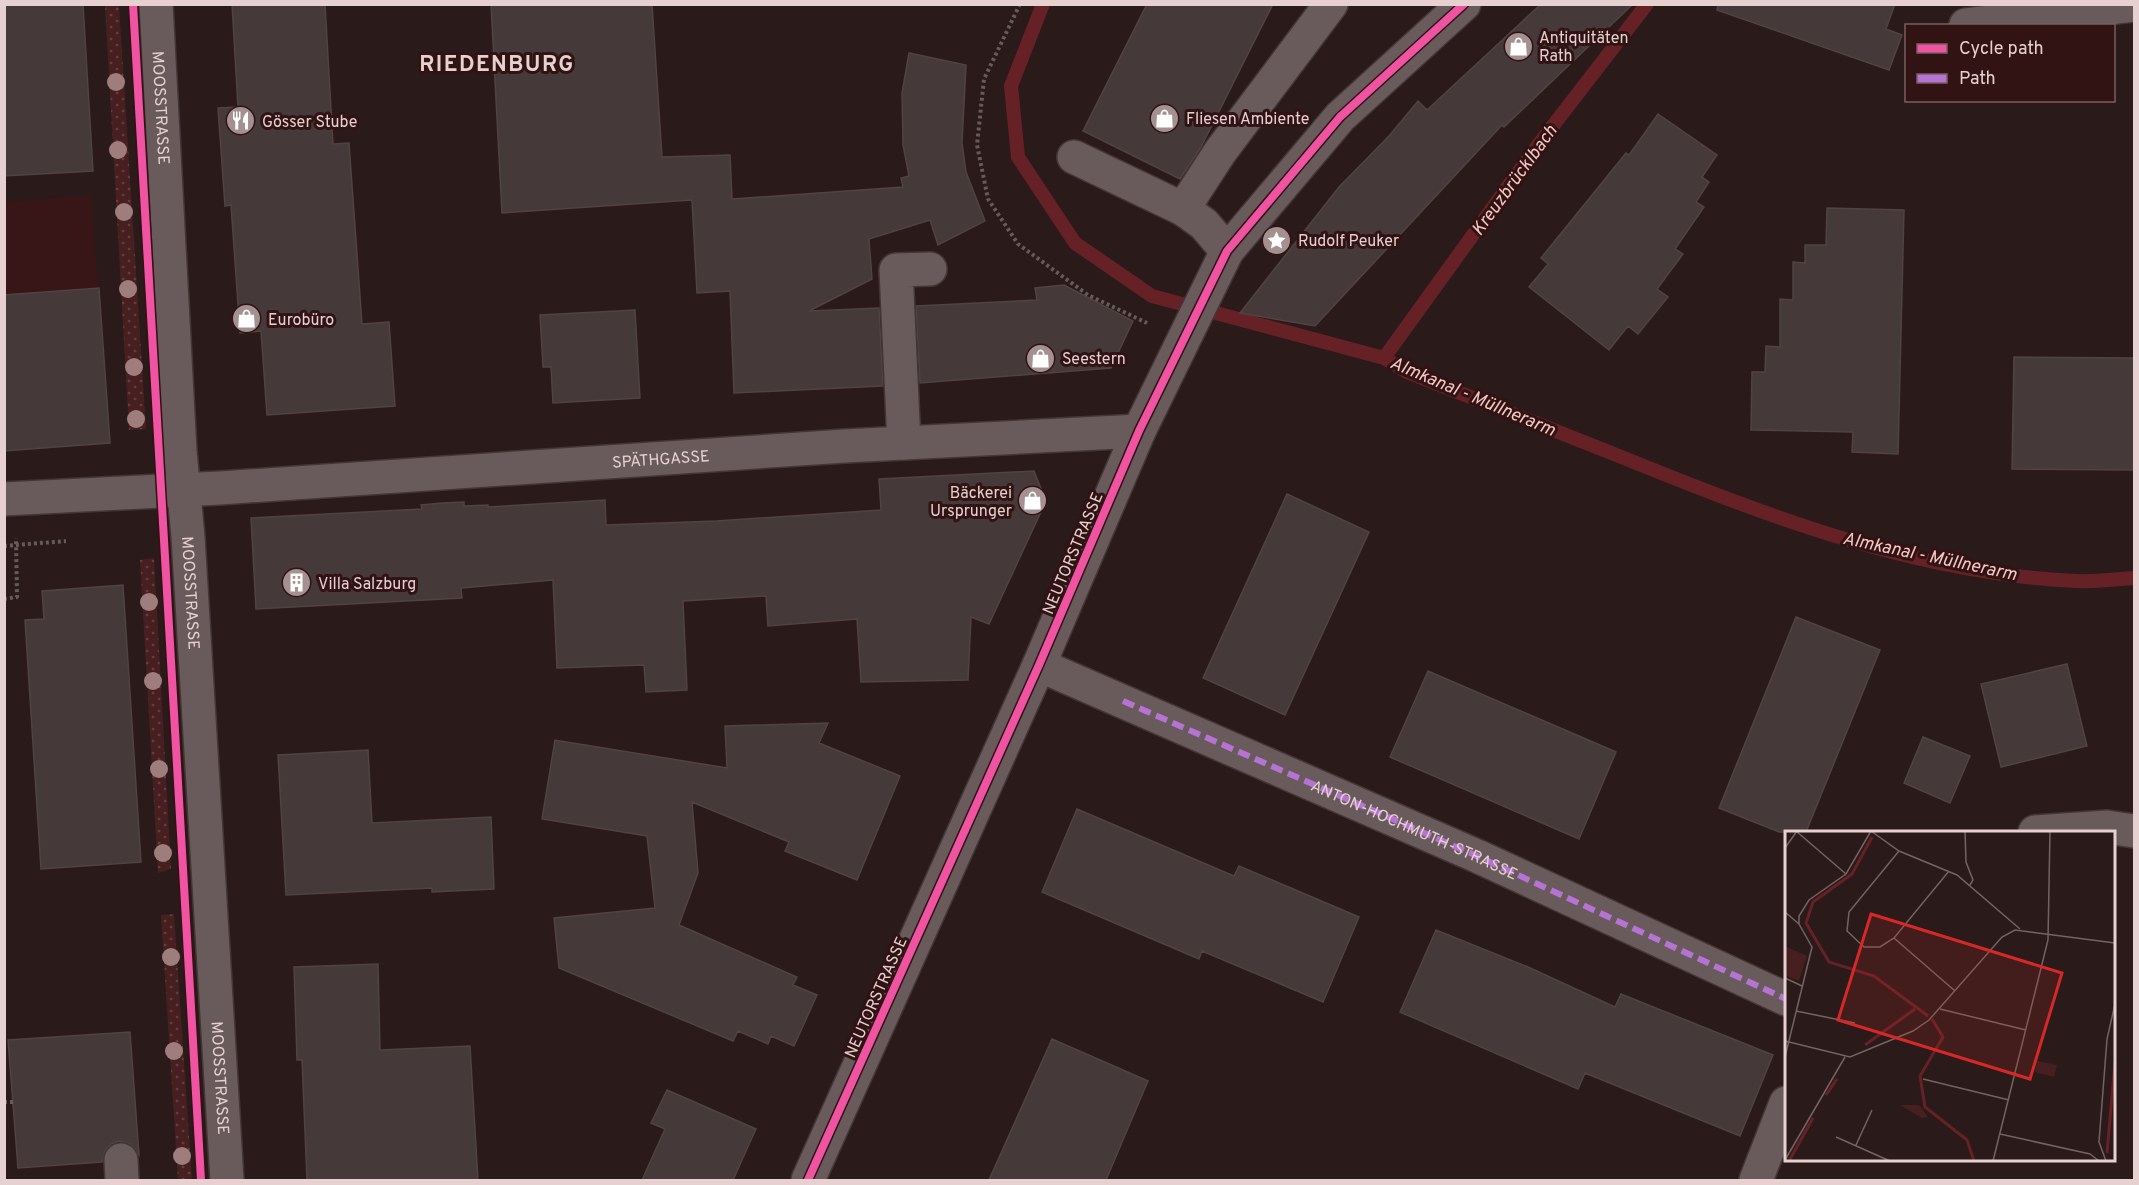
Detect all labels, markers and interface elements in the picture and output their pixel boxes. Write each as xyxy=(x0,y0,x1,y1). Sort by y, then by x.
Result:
legend xyxy=(1905,24,2115,102)
place label: Antiquitäten Rath xyxy=(1539,29,1628,67)
shop icon: Antiquitäten Rath xyxy=(1502,30,1534,62)
text: Cycle path xyxy=(1959,38,2044,61)
street label: MOOSSTRASSE xyxy=(147,51,173,165)
district label: RIEDENBURG xyxy=(419,52,575,79)
text: Path xyxy=(1959,68,1996,91)
shop icon: Fliesen Ambiente xyxy=(1149,102,1181,134)
restaurant icon: Gösser Stube xyxy=(225,105,257,137)
place label: Fliesen Ambiente xyxy=(1186,110,1309,130)
place label: Gösser Stube xyxy=(262,113,357,133)
water label: Kreuzbrücklbach xyxy=(1467,121,1563,241)
place icon: Rudolf Peuker xyxy=(1261,224,1293,256)
place label: Rudolf Peuker xyxy=(1298,232,1399,252)
shop icon: Eurobüro xyxy=(231,303,263,335)
place label: Eurobüro xyxy=(268,311,334,331)
shop icon: Seestern xyxy=(1025,342,1057,374)
place label: Seestern xyxy=(1062,350,1126,370)
water label: Almkanal - Müllnerarm xyxy=(1386,352,1559,443)
street label: SPÄTHGASSE xyxy=(612,447,710,474)
place label: Bäckerei Ursprunger xyxy=(930,484,1012,522)
shop icon: Bäckerei Ursprunger xyxy=(1017,485,1049,517)
street label: NEUTORSTRASSE xyxy=(1039,490,1109,618)
water label: Almkanal - Müllnerarm xyxy=(1841,528,2019,587)
street label: MOOSSTRASSE xyxy=(176,536,203,650)
building icon: Villa Salzburg xyxy=(281,567,313,599)
place label: Villa Salzburg xyxy=(318,575,416,595)
street label: ANTON-HOCHMUTH-STRASSE xyxy=(1307,777,1520,885)
inset map xyxy=(1785,831,2115,1161)
street label: NEUTORSTRASSE xyxy=(841,934,913,1061)
street label: MOOSSTRASSE xyxy=(205,1021,232,1136)

